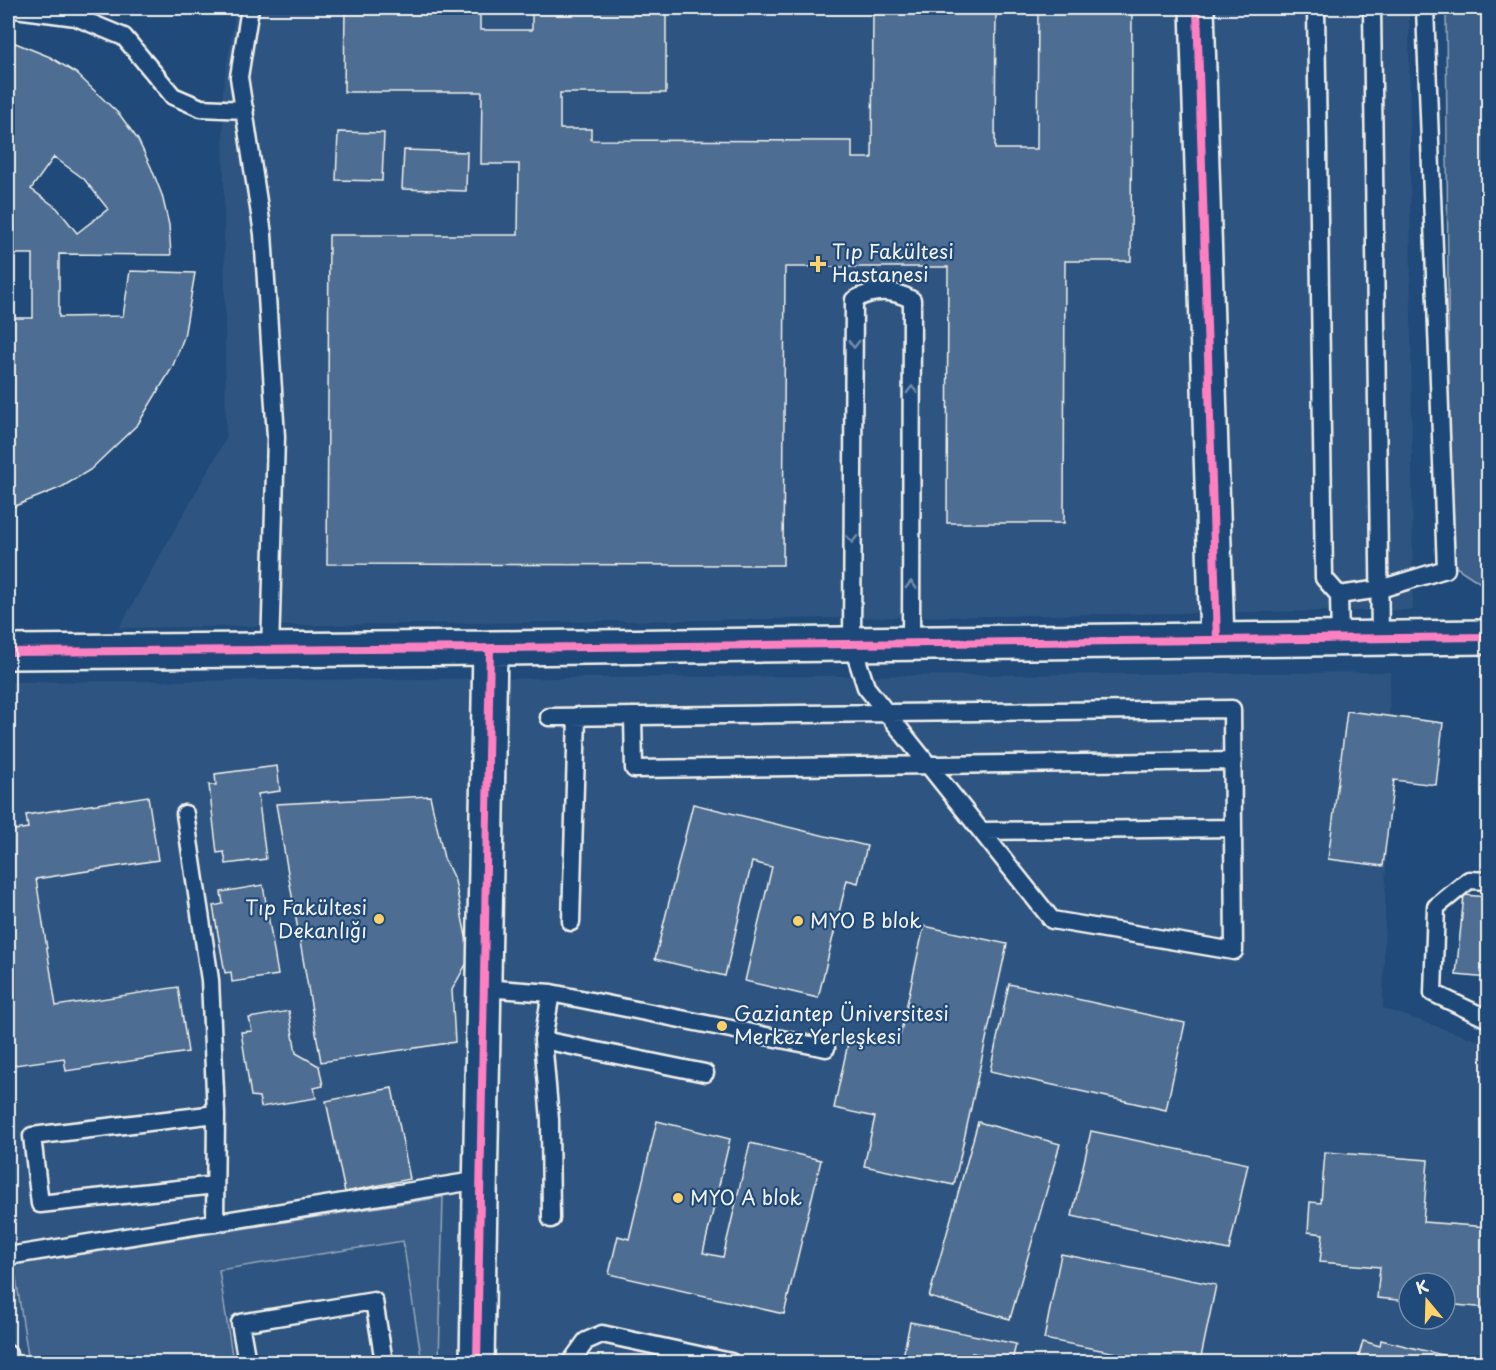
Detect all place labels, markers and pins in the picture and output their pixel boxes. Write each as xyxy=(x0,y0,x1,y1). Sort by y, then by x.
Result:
place label: Tıp Fakültesi Hastanesi xyxy=(832,236,954,289)
marker: Tıp Fakültesi Hastanesi xyxy=(809,255,827,273)
place label: Tıp Fakültesi Dekanlığı xyxy=(245,892,367,945)
place label: MYO B blok xyxy=(810,905,922,935)
marker: Tıp Fakültesi Dekanlığı xyxy=(372,912,386,926)
marker: MYO B blok xyxy=(791,914,805,928)
place label: Gaziantep Üniversitesi Merkez Yerleşkesi xyxy=(734,998,949,1051)
marker: Gaziantep Üniversitesi Merkez Yerleşkesi xyxy=(715,1019,729,1033)
place label: MYO A blok xyxy=(690,1182,803,1212)
marker: MYO A blok xyxy=(671,1191,685,1205)

